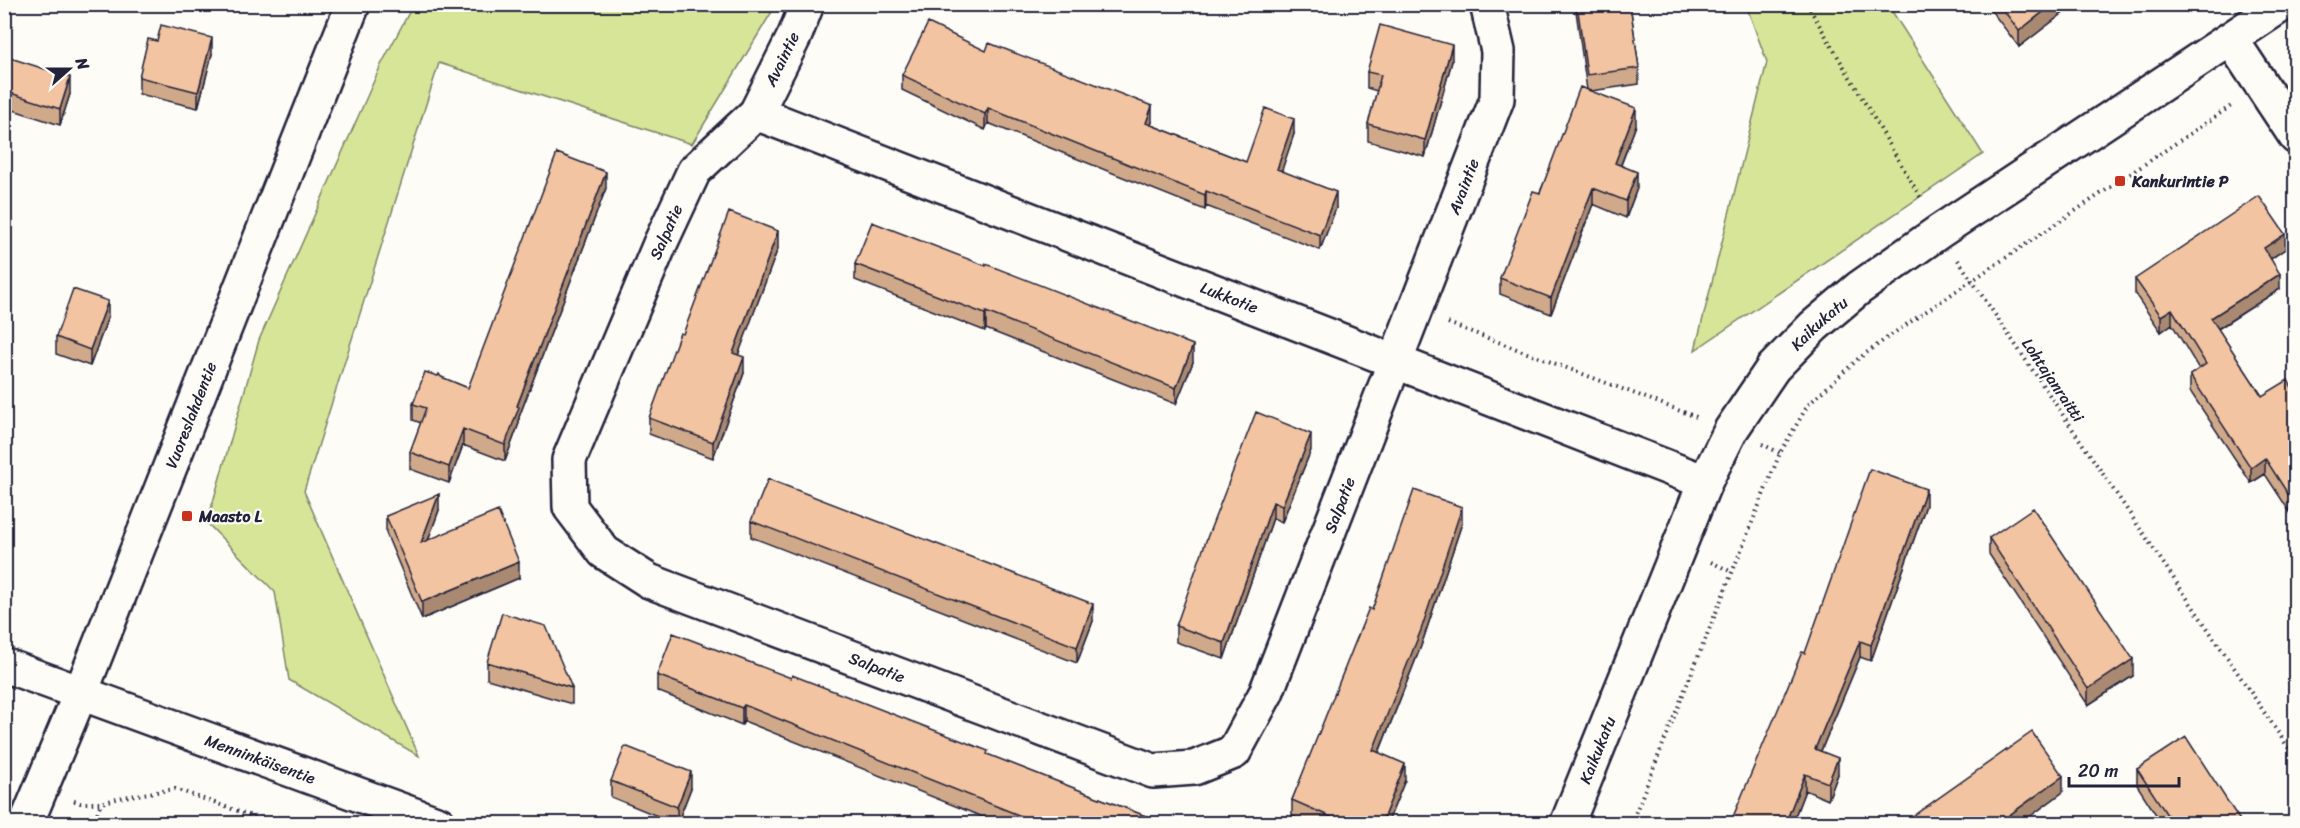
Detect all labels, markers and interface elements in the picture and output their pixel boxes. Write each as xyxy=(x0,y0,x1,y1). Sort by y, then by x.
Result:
street label: Avaintie xyxy=(756,27,808,92)
north arrow xyxy=(39,39,99,99)
text: N xyxy=(67,52,98,75)
street label: Avaintie xyxy=(1439,154,1487,219)
place label: Kankurintie P xyxy=(2131,167,2229,196)
marker: Kankurintie P xyxy=(2113,174,2127,188)
street label: Salpatie xyxy=(641,200,691,264)
street label: Lukkotie xyxy=(1196,273,1263,322)
street label: Kaikukatu xyxy=(1783,288,1855,358)
street label: Lohtajanraitti xyxy=(2014,332,2092,429)
street label: Vuoreslahdentie xyxy=(156,357,225,473)
street label: Salpatie xyxy=(1315,472,1363,537)
place label: Maasto L xyxy=(198,502,263,531)
marker: Maasto L xyxy=(180,509,194,523)
street label: Salpatie xyxy=(845,643,910,691)
street label: Kaikukatu xyxy=(1570,711,1624,788)
street label: Menninkäisentie xyxy=(201,725,320,792)
scale bar xyxy=(2069,750,2178,788)
text: 20 m xyxy=(2078,755,2118,787)

